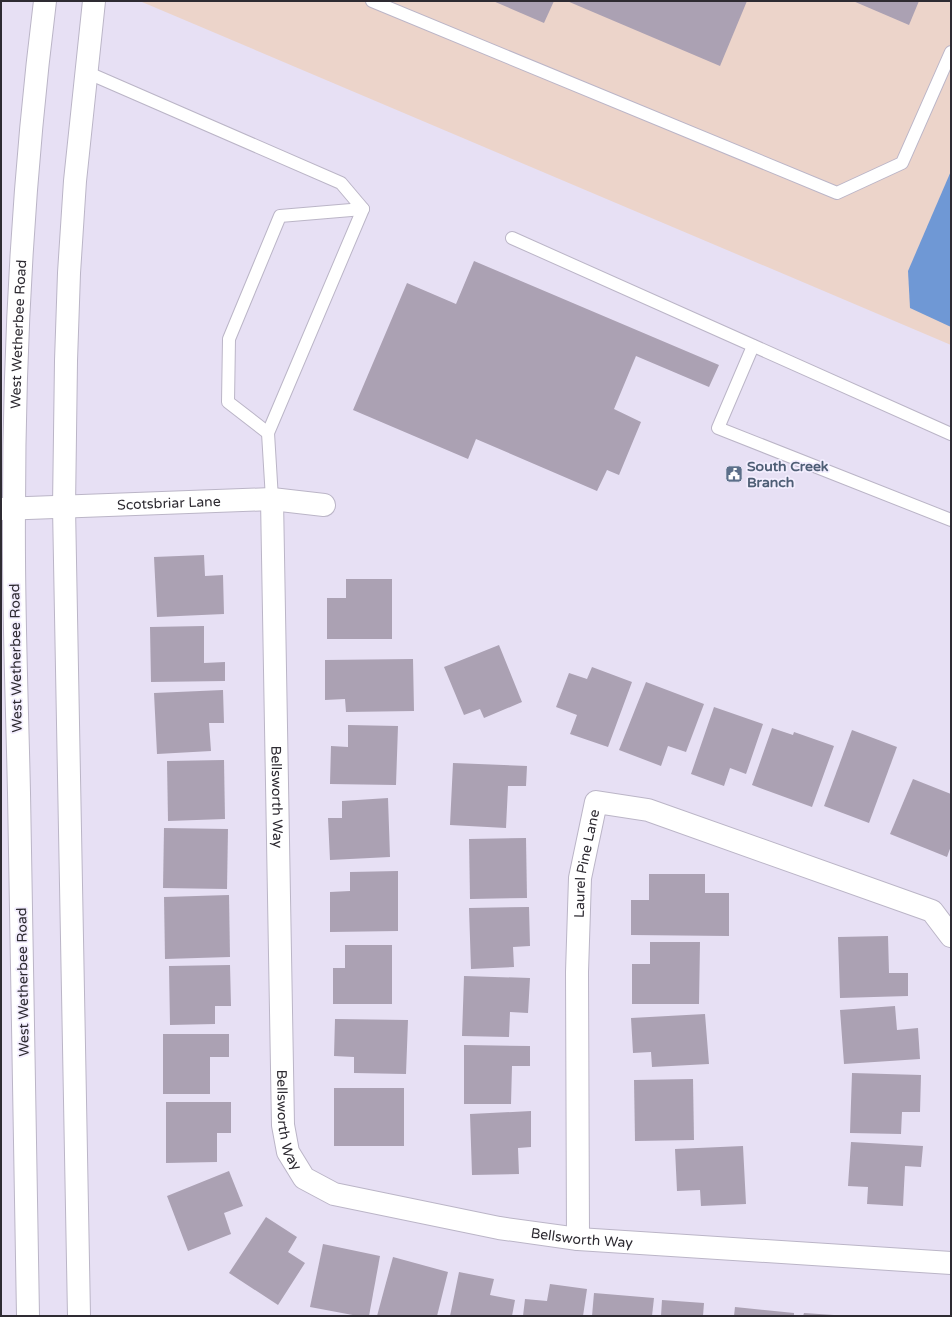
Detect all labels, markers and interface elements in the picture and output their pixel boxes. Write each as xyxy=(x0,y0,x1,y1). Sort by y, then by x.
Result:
street label: West Wetherbee Road xyxy=(7,259,30,409)
place label: South Creek Branch xyxy=(747,458,829,491)
public building icon: South Creek Branch xyxy=(724,464,744,484)
street label: Scotsbriar Lane xyxy=(117,492,221,513)
street label: West Wetherbee Road xyxy=(6,583,26,733)
street label: Bellsworth Way xyxy=(268,746,287,849)
street label: Laurel Pine Lane xyxy=(570,808,603,918)
street label: West Wetherbee Road xyxy=(13,907,33,1057)
street label: Bellsworth Way xyxy=(274,1069,306,1174)
street label: Bellsworth Way xyxy=(530,1224,634,1251)

